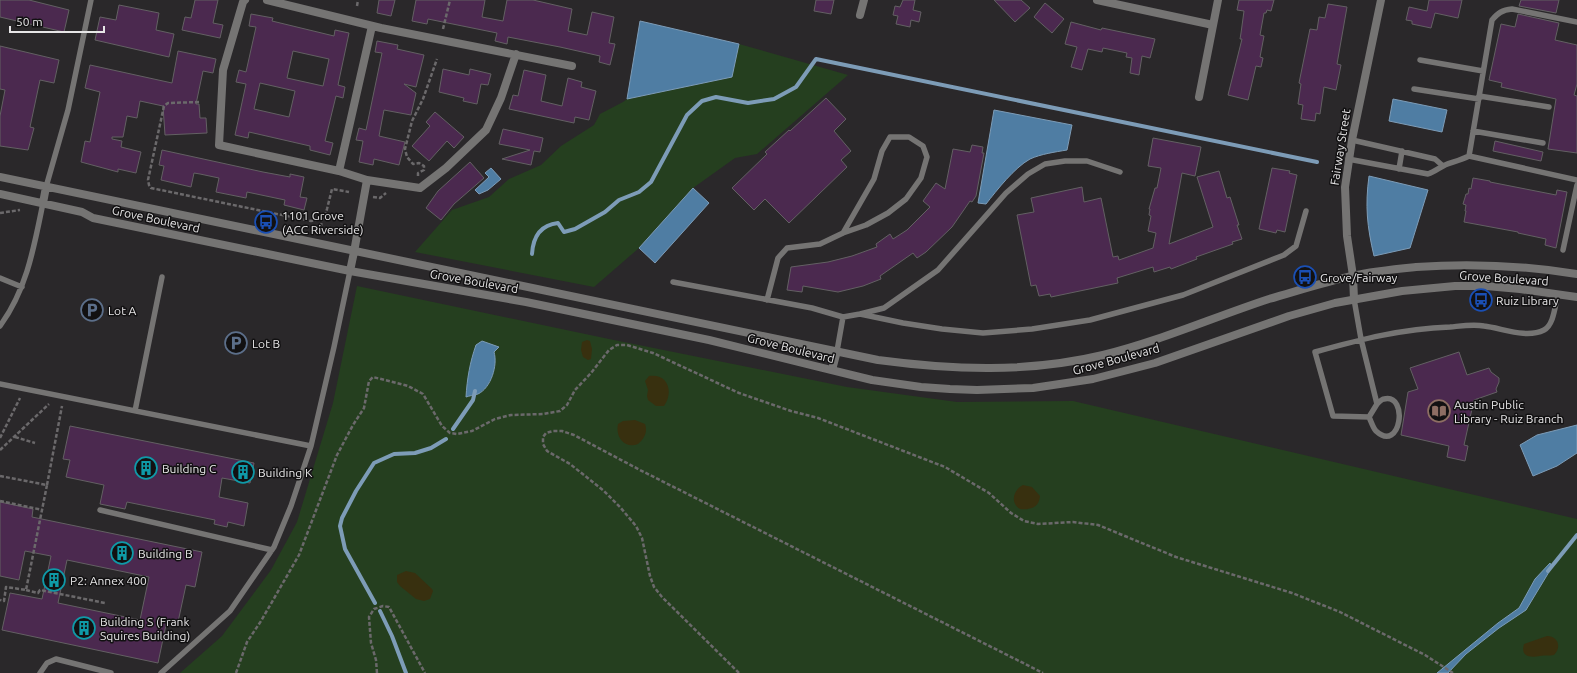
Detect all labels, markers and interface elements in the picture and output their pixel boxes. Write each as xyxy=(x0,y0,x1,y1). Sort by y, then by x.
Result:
scale bar xyxy=(10,8,104,34)
text: 50 m xyxy=(16,15,43,28)
street label: Fairway Street xyxy=(1328,108,1353,186)
street label: Grove Boulevard xyxy=(111,203,201,235)
bus stop icon: 1101 Grove (ACC Riverside) xyxy=(253,209,279,235)
place label: 1101 Grove (ACC Riverside) xyxy=(282,209,364,237)
bus stop icon: Grove/Fairway xyxy=(1292,264,1318,290)
street label: Grove Boulevard xyxy=(429,267,519,295)
street label: Grove Boulevard xyxy=(1459,268,1549,288)
place label: Grove/Fairway xyxy=(1320,271,1398,284)
bus stop icon: Ruiz Library xyxy=(1468,287,1494,313)
place label: Ruiz Library xyxy=(1496,294,1559,307)
parking icon: Lot A xyxy=(79,297,105,323)
place label: Lot A xyxy=(108,304,137,317)
parking icon: Lot B xyxy=(223,330,249,356)
street label: Grove Boulevard xyxy=(746,331,836,365)
place label: Lot B xyxy=(252,337,280,350)
street label: Grove Boulevard xyxy=(1071,341,1161,377)
library icon: Austin Public Library - Ruiz Branch xyxy=(1426,398,1452,424)
place label: Austin Public Library - Ruiz Branch xyxy=(1454,398,1563,425)
building icon: Building C xyxy=(133,455,159,481)
building icon: Building K xyxy=(230,459,256,485)
place label: Building C xyxy=(162,462,217,475)
place label: Building K xyxy=(258,466,313,479)
building icon: Building B xyxy=(109,540,135,566)
place label: Building B xyxy=(138,547,193,560)
building icon: P2: Annex 400 xyxy=(41,567,67,593)
place label: P2: Annex 400 xyxy=(70,574,147,587)
building icon: Building S (Frank Squires Building) xyxy=(71,615,97,641)
place label: Building S (Frank Squires Building) xyxy=(100,615,190,643)

